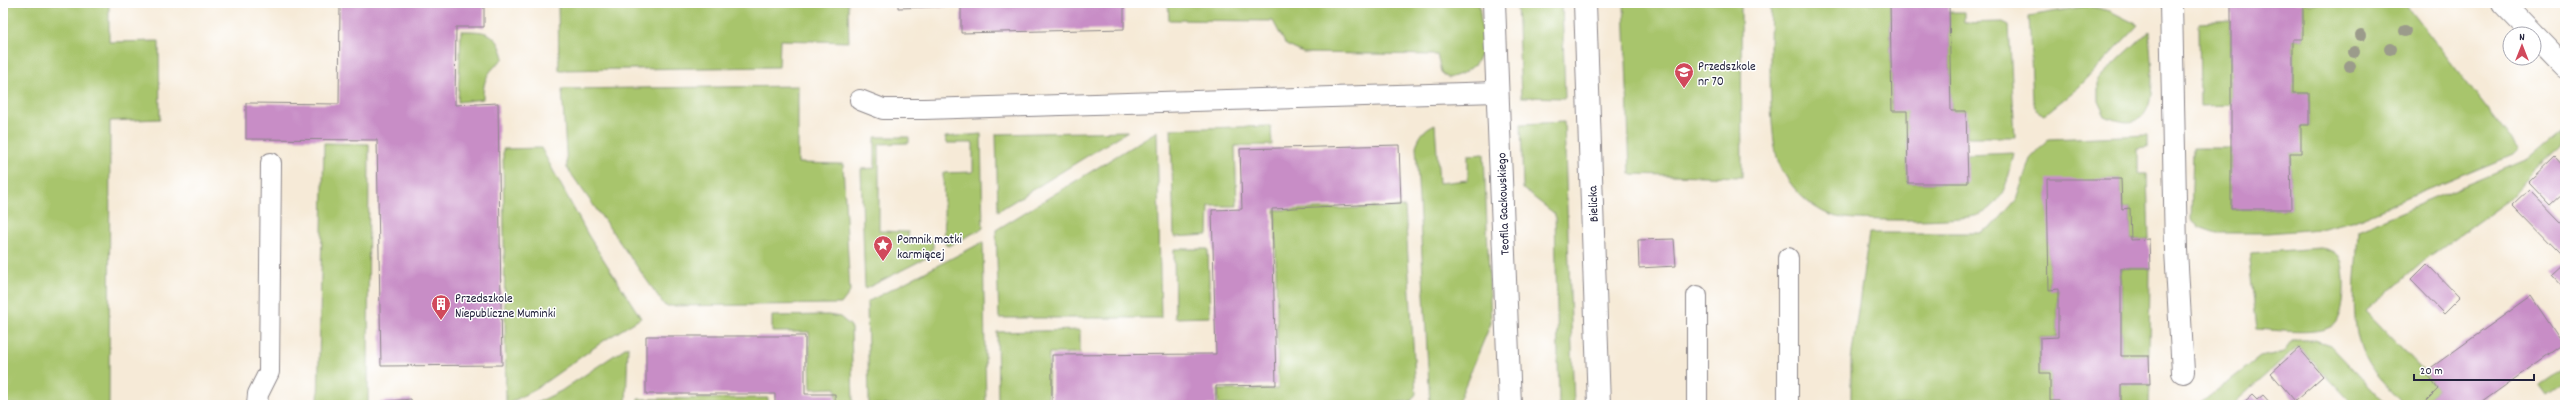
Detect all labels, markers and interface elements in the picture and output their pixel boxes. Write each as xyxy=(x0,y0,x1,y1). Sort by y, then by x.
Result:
north arrow xyxy=(2502,26,2542,66)
text: N xyxy=(2519,30,2525,46)
place label: Przedszkole nr 70 xyxy=(1698,58,1756,92)
school or university icon: Przedszkole nr 70 xyxy=(1673,61,1695,89)
street label: Teofila Gackowskiego xyxy=(1493,152,1516,256)
street label: Bielicka xyxy=(1584,184,1605,222)
place label: Pomnik matki karmiącej xyxy=(897,231,962,265)
place icon: Pomnik matki karmiącej xyxy=(872,234,894,262)
place label: Przedszkole Niepubliczne Muminki xyxy=(455,290,556,324)
building icon: Przedszkole Niepubliczne Muminki xyxy=(430,293,452,321)
scale bar xyxy=(2414,356,2534,382)
text: 20 m xyxy=(2420,363,2443,380)

